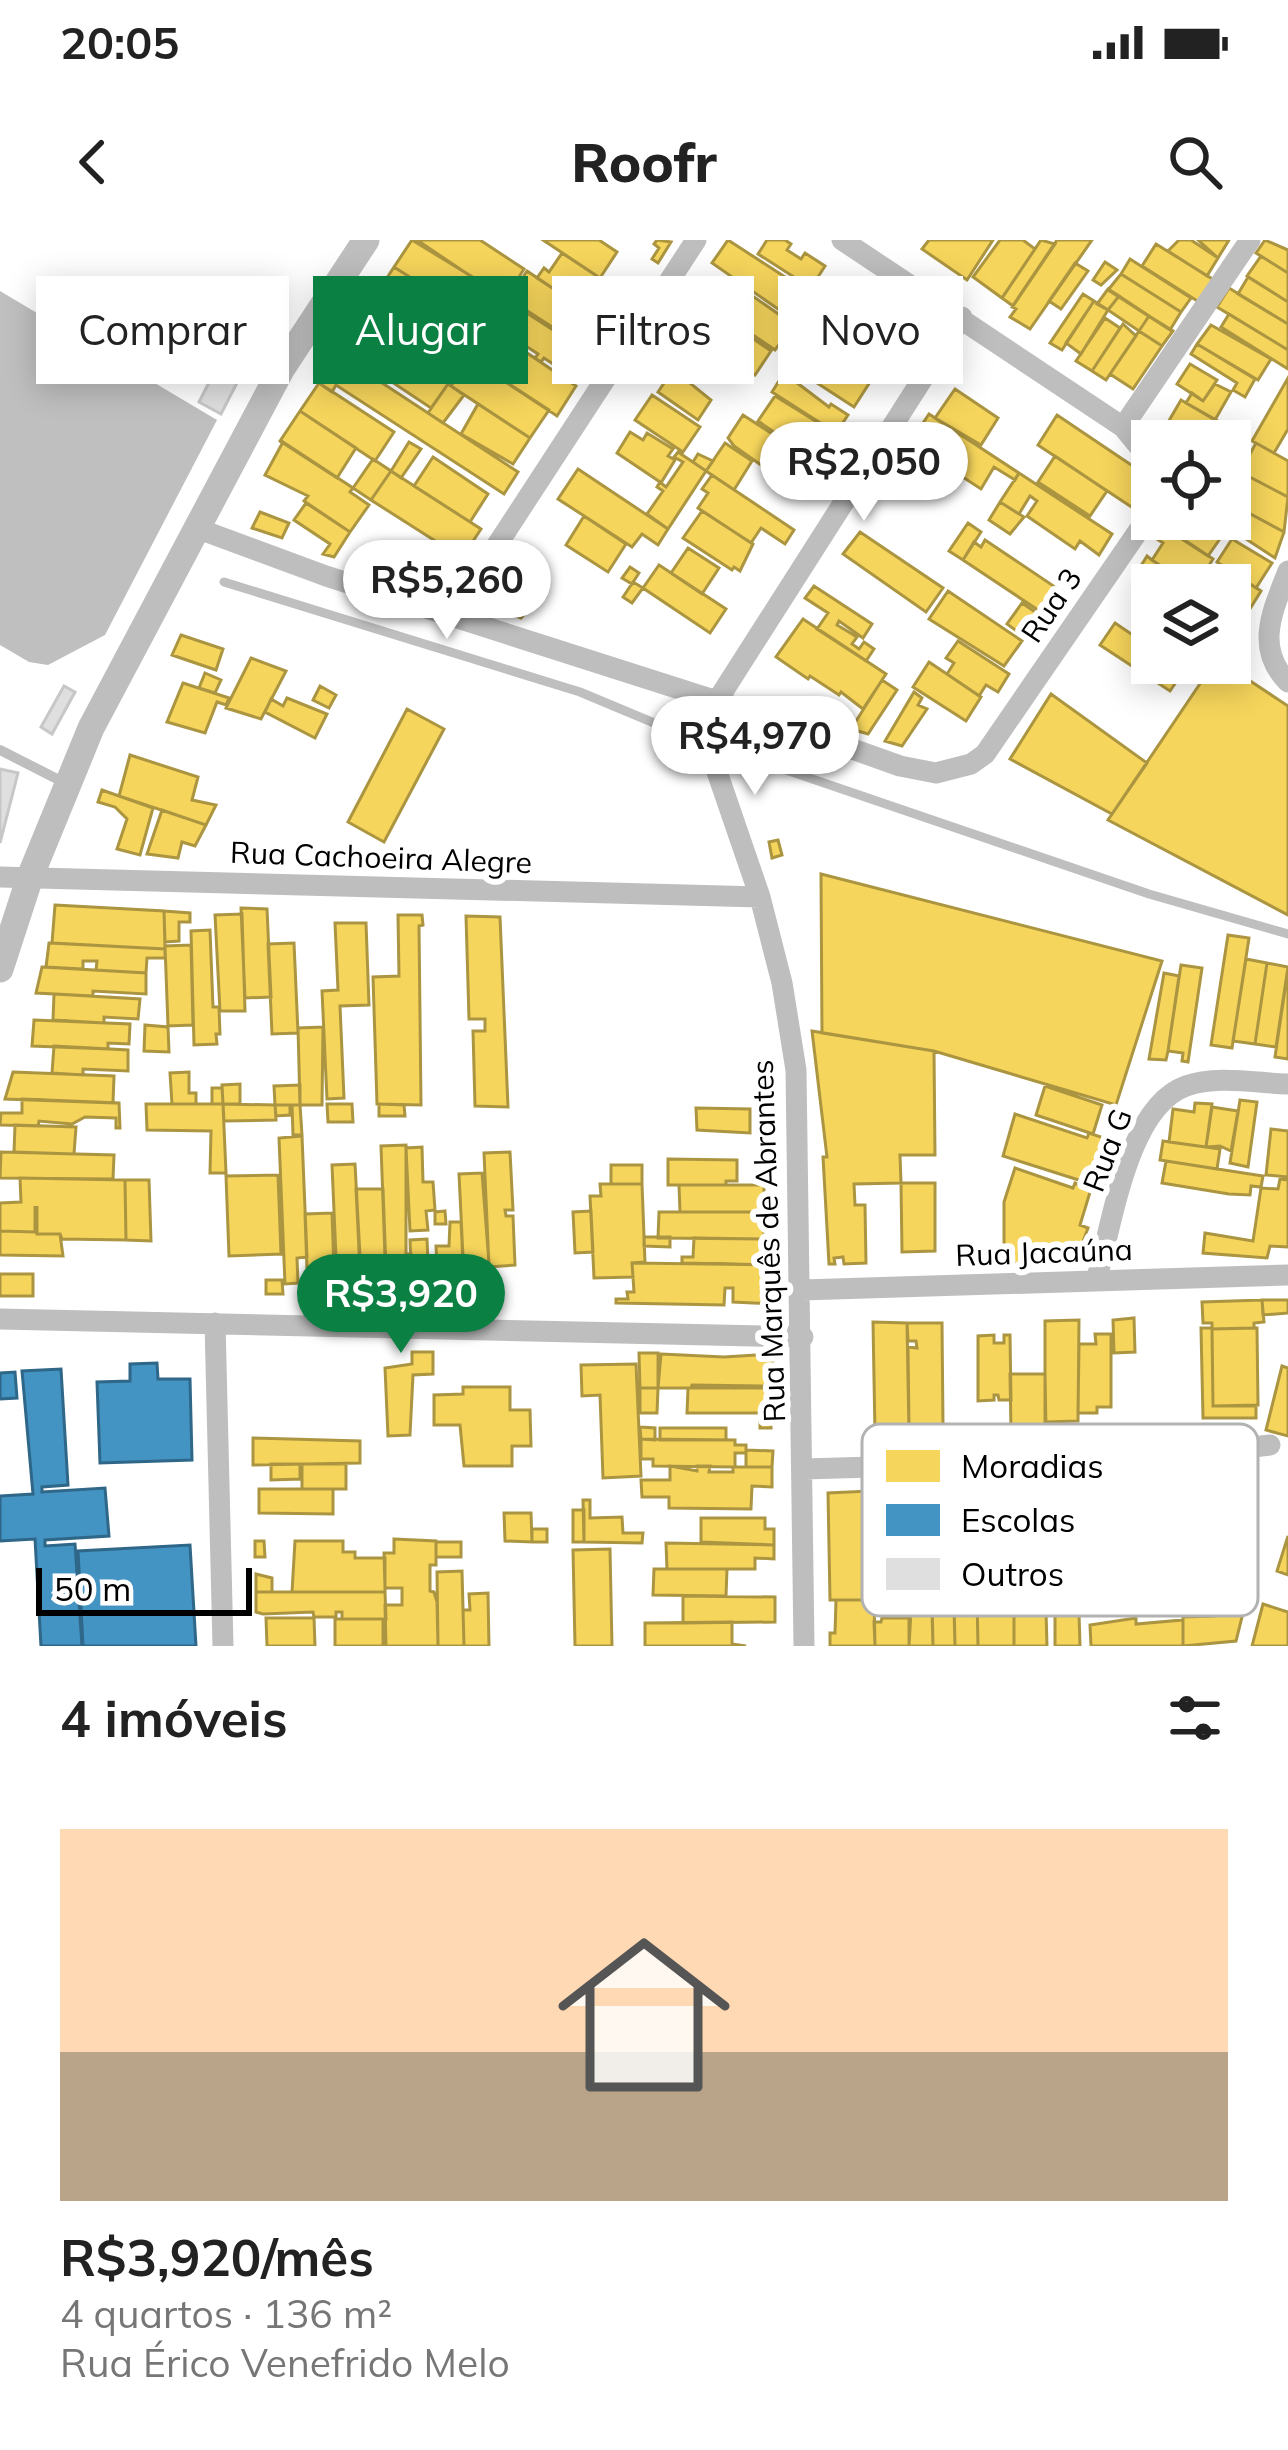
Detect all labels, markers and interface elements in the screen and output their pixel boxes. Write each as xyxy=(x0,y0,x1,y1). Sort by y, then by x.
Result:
text: 20:05 xyxy=(60,14,179,70)
text: Roofr xyxy=(571,128,717,196)
icon: back xyxy=(60,129,126,195)
icon: search xyxy=(1162,129,1228,195)
chip: Comprar xyxy=(36,276,289,384)
chip: Alugar xyxy=(313,276,528,384)
chip: Filtros xyxy=(552,276,754,384)
chip: Novo xyxy=(778,276,963,384)
map controls xyxy=(1131,420,1251,684)
button: locate xyxy=(1131,420,1251,540)
pin: R$2,050 xyxy=(753,422,975,524)
text: R$2,050 xyxy=(787,436,941,485)
pin: R$5,260 xyxy=(336,540,558,642)
text: R$5,260 xyxy=(370,554,524,603)
street label: Rua 3 xyxy=(1012,560,1090,650)
button: layers xyxy=(1131,564,1251,684)
pin: R$4,970 xyxy=(644,696,866,798)
text: R$4,970 xyxy=(678,710,832,759)
street label: Rua Cachoeira Alegre xyxy=(229,833,533,881)
street label: Rua Marquês de Abrantes xyxy=(743,1059,793,1423)
street label: Rua G xyxy=(1074,1103,1140,1197)
street label: Rua Jacaúna xyxy=(955,1230,1133,1274)
pin: R$3,920 xyxy=(290,1254,512,1356)
text: R$3,920 xyxy=(324,1268,478,1317)
legend xyxy=(862,1424,1258,1616)
text: Moradias xyxy=(961,1445,1104,1486)
text: Escolas xyxy=(961,1499,1075,1540)
text: Outros xyxy=(961,1553,1064,1594)
scale bar xyxy=(36,1562,252,1615)
text: 50 m xyxy=(54,1568,131,1609)
icon: filters xyxy=(1162,1685,1228,1751)
text: 4 imóveis xyxy=(60,1686,287,1750)
icon: home xyxy=(536,1907,752,2123)
text: R$3,920/mês xyxy=(60,2225,374,2289)
text: 4 quartos · 136 m² xyxy=(60,2289,392,2338)
text: Rua Érico Venefrido Melo xyxy=(60,2338,510,2387)

